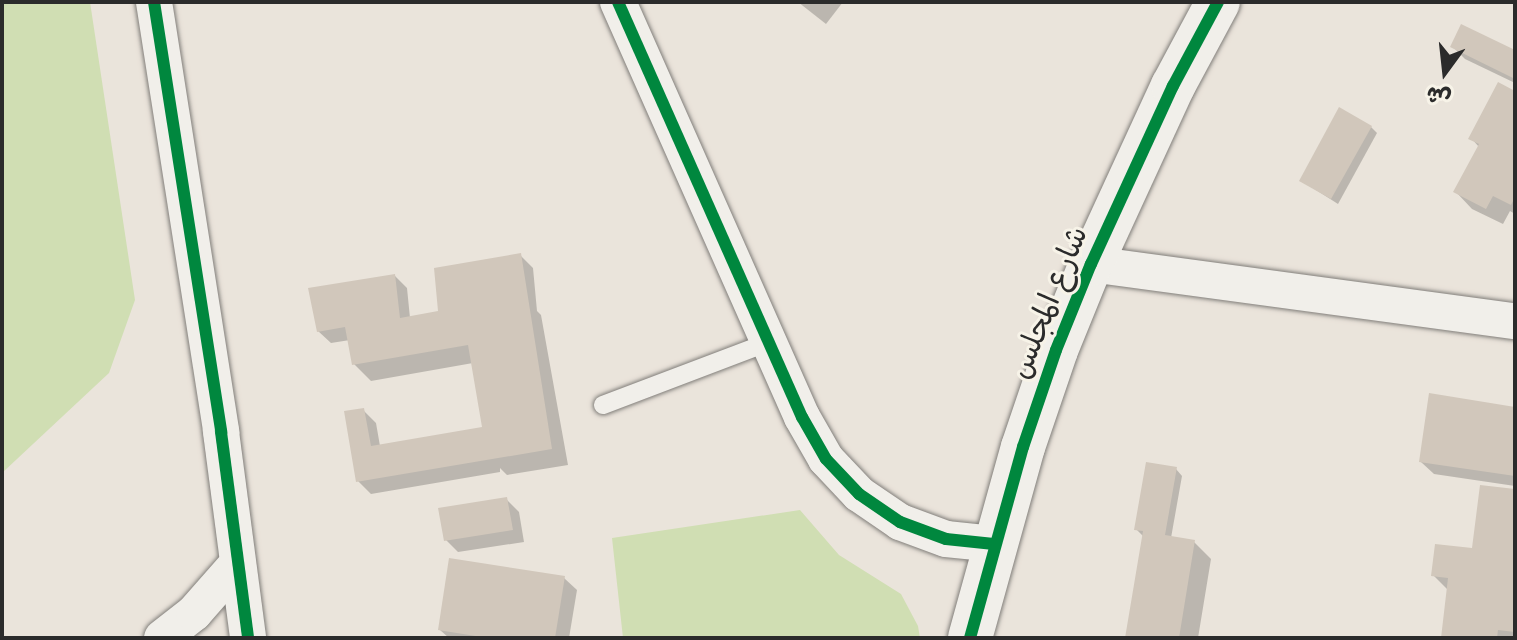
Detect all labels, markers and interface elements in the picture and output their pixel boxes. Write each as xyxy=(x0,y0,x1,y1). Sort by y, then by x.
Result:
north arrow xyxy=(1405,32,1485,112)
text: ش xyxy=(1423,79,1454,112)
street label: شارع المجلس xyxy=(1003,222,1097,384)

